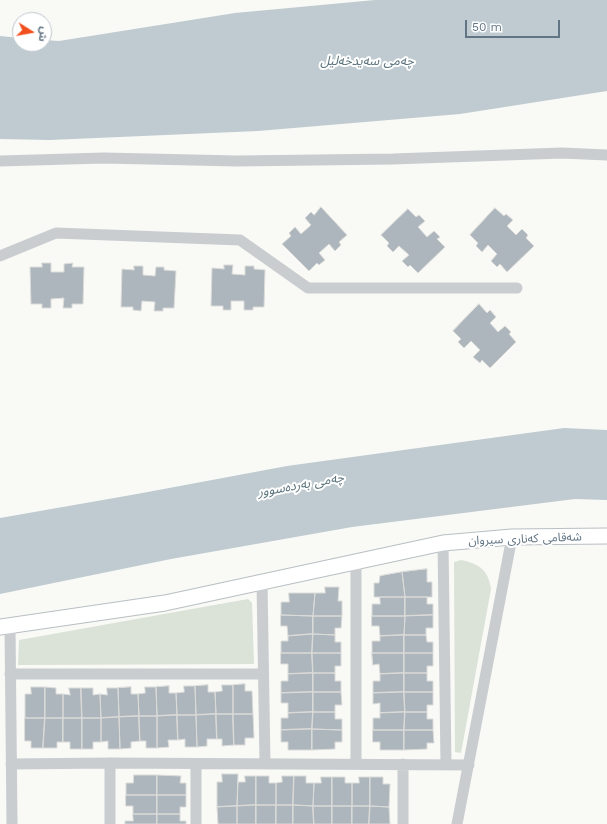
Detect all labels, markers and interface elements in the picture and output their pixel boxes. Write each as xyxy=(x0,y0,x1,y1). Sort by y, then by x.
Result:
north arrow xyxy=(12,12,52,52)
scale bar xyxy=(467,12,562,38)
text: 50 m xyxy=(472,20,502,34)
text: ش xyxy=(35,26,51,43)
water label: چەمی سەیدخەلیل xyxy=(320,53,414,69)
water label: چەمی بەردەسوور xyxy=(257,470,345,500)
street label: شەقامی کەناری سیروان xyxy=(468,530,582,548)

